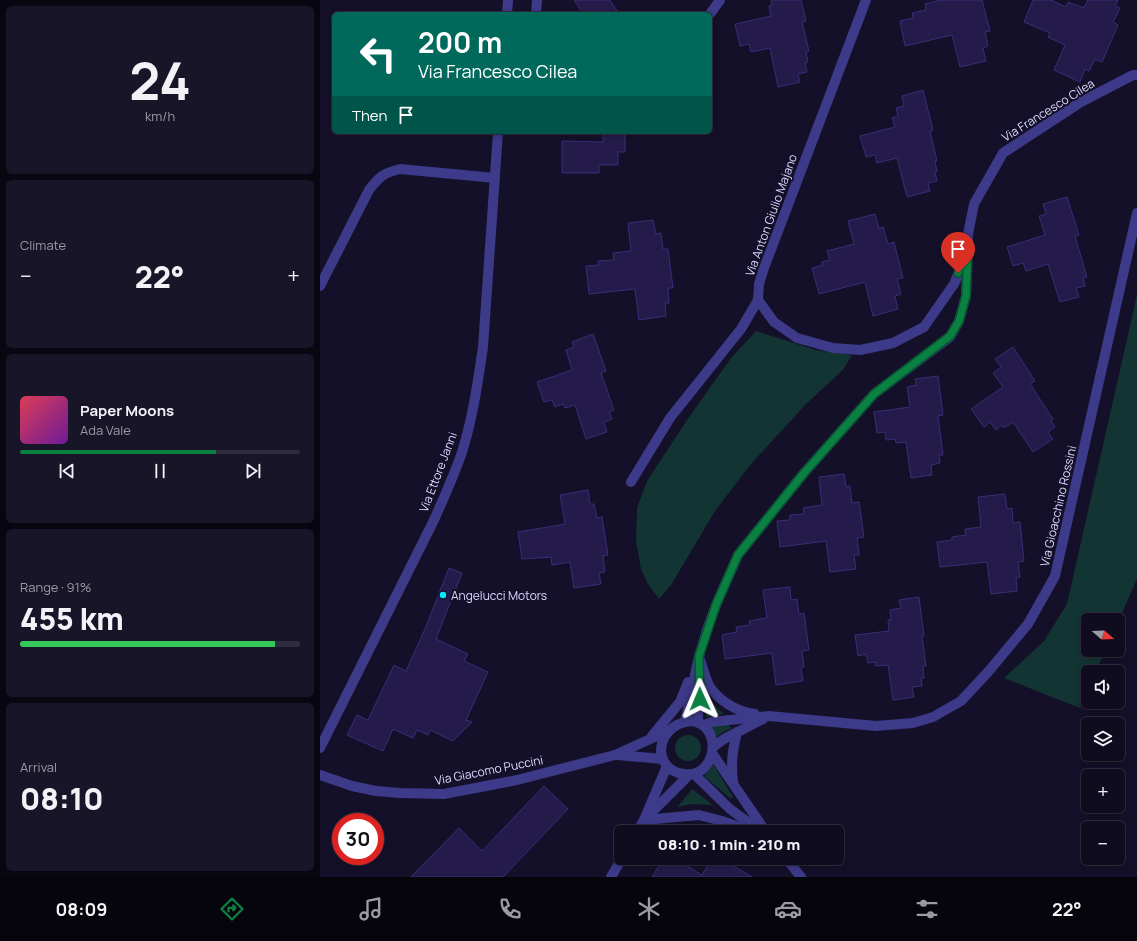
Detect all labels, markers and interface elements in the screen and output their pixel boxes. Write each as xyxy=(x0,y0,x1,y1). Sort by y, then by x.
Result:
text: 200 m xyxy=(418,23,502,61)
icon: left xyxy=(352,28,404,80)
text: 24 xyxy=(129,45,191,116)
text: Via Francesco Cilea xyxy=(418,59,577,83)
street label: Via Francesco Cilea xyxy=(998,75,1098,145)
icon: arrive xyxy=(395,104,417,126)
text: Then xyxy=(352,105,387,126)
text: km/h xyxy=(145,107,175,125)
street label: Via Anton Giulio Majano xyxy=(741,152,801,278)
pin xyxy=(941,232,975,273)
text: Climate xyxy=(20,236,66,254)
icon: arrive xyxy=(947,238,969,260)
text: 22° xyxy=(135,256,184,297)
text: − xyxy=(20,261,32,291)
text: + xyxy=(287,261,300,291)
text: Paper Moons xyxy=(80,400,174,421)
text: Ada Vale xyxy=(80,421,131,439)
street label: Via Ettore Janni xyxy=(415,429,461,515)
street label: Via Gioacchino Rossini xyxy=(1036,444,1080,568)
icon: previous xyxy=(56,460,78,482)
icon: pause xyxy=(149,460,171,482)
icon: next xyxy=(242,460,264,482)
text: Range · 91% xyxy=(20,578,91,596)
place label: Angelucci Motors xyxy=(451,587,547,604)
marker: Angelucci Motors xyxy=(438,590,448,600)
text: 455 km xyxy=(20,598,124,639)
north arrow xyxy=(1081,613,1125,657)
map controls xyxy=(1081,613,1125,865)
button: sound xyxy=(1081,665,1125,709)
position arrow xyxy=(679,678,721,720)
button: layers xyxy=(1081,717,1125,761)
street label: Via Giacomo Puccini xyxy=(433,751,545,789)
text: Arrival xyxy=(20,758,57,776)
button: + xyxy=(1081,769,1125,813)
text: 08:10 xyxy=(20,778,103,819)
speed limit sign: 30 xyxy=(332,813,384,865)
button: − xyxy=(1081,821,1125,865)
text: 08:10 · 1 min · 210 m xyxy=(658,834,800,855)
icon: directions xyxy=(218,895,246,923)
icon: music xyxy=(357,895,385,923)
icon: phone xyxy=(496,895,524,923)
icon: climate xyxy=(635,895,663,923)
icon: car xyxy=(774,895,802,923)
icon: filters xyxy=(913,895,941,923)
text: 08:09 xyxy=(55,897,108,921)
text: 22° xyxy=(1052,897,1082,921)

